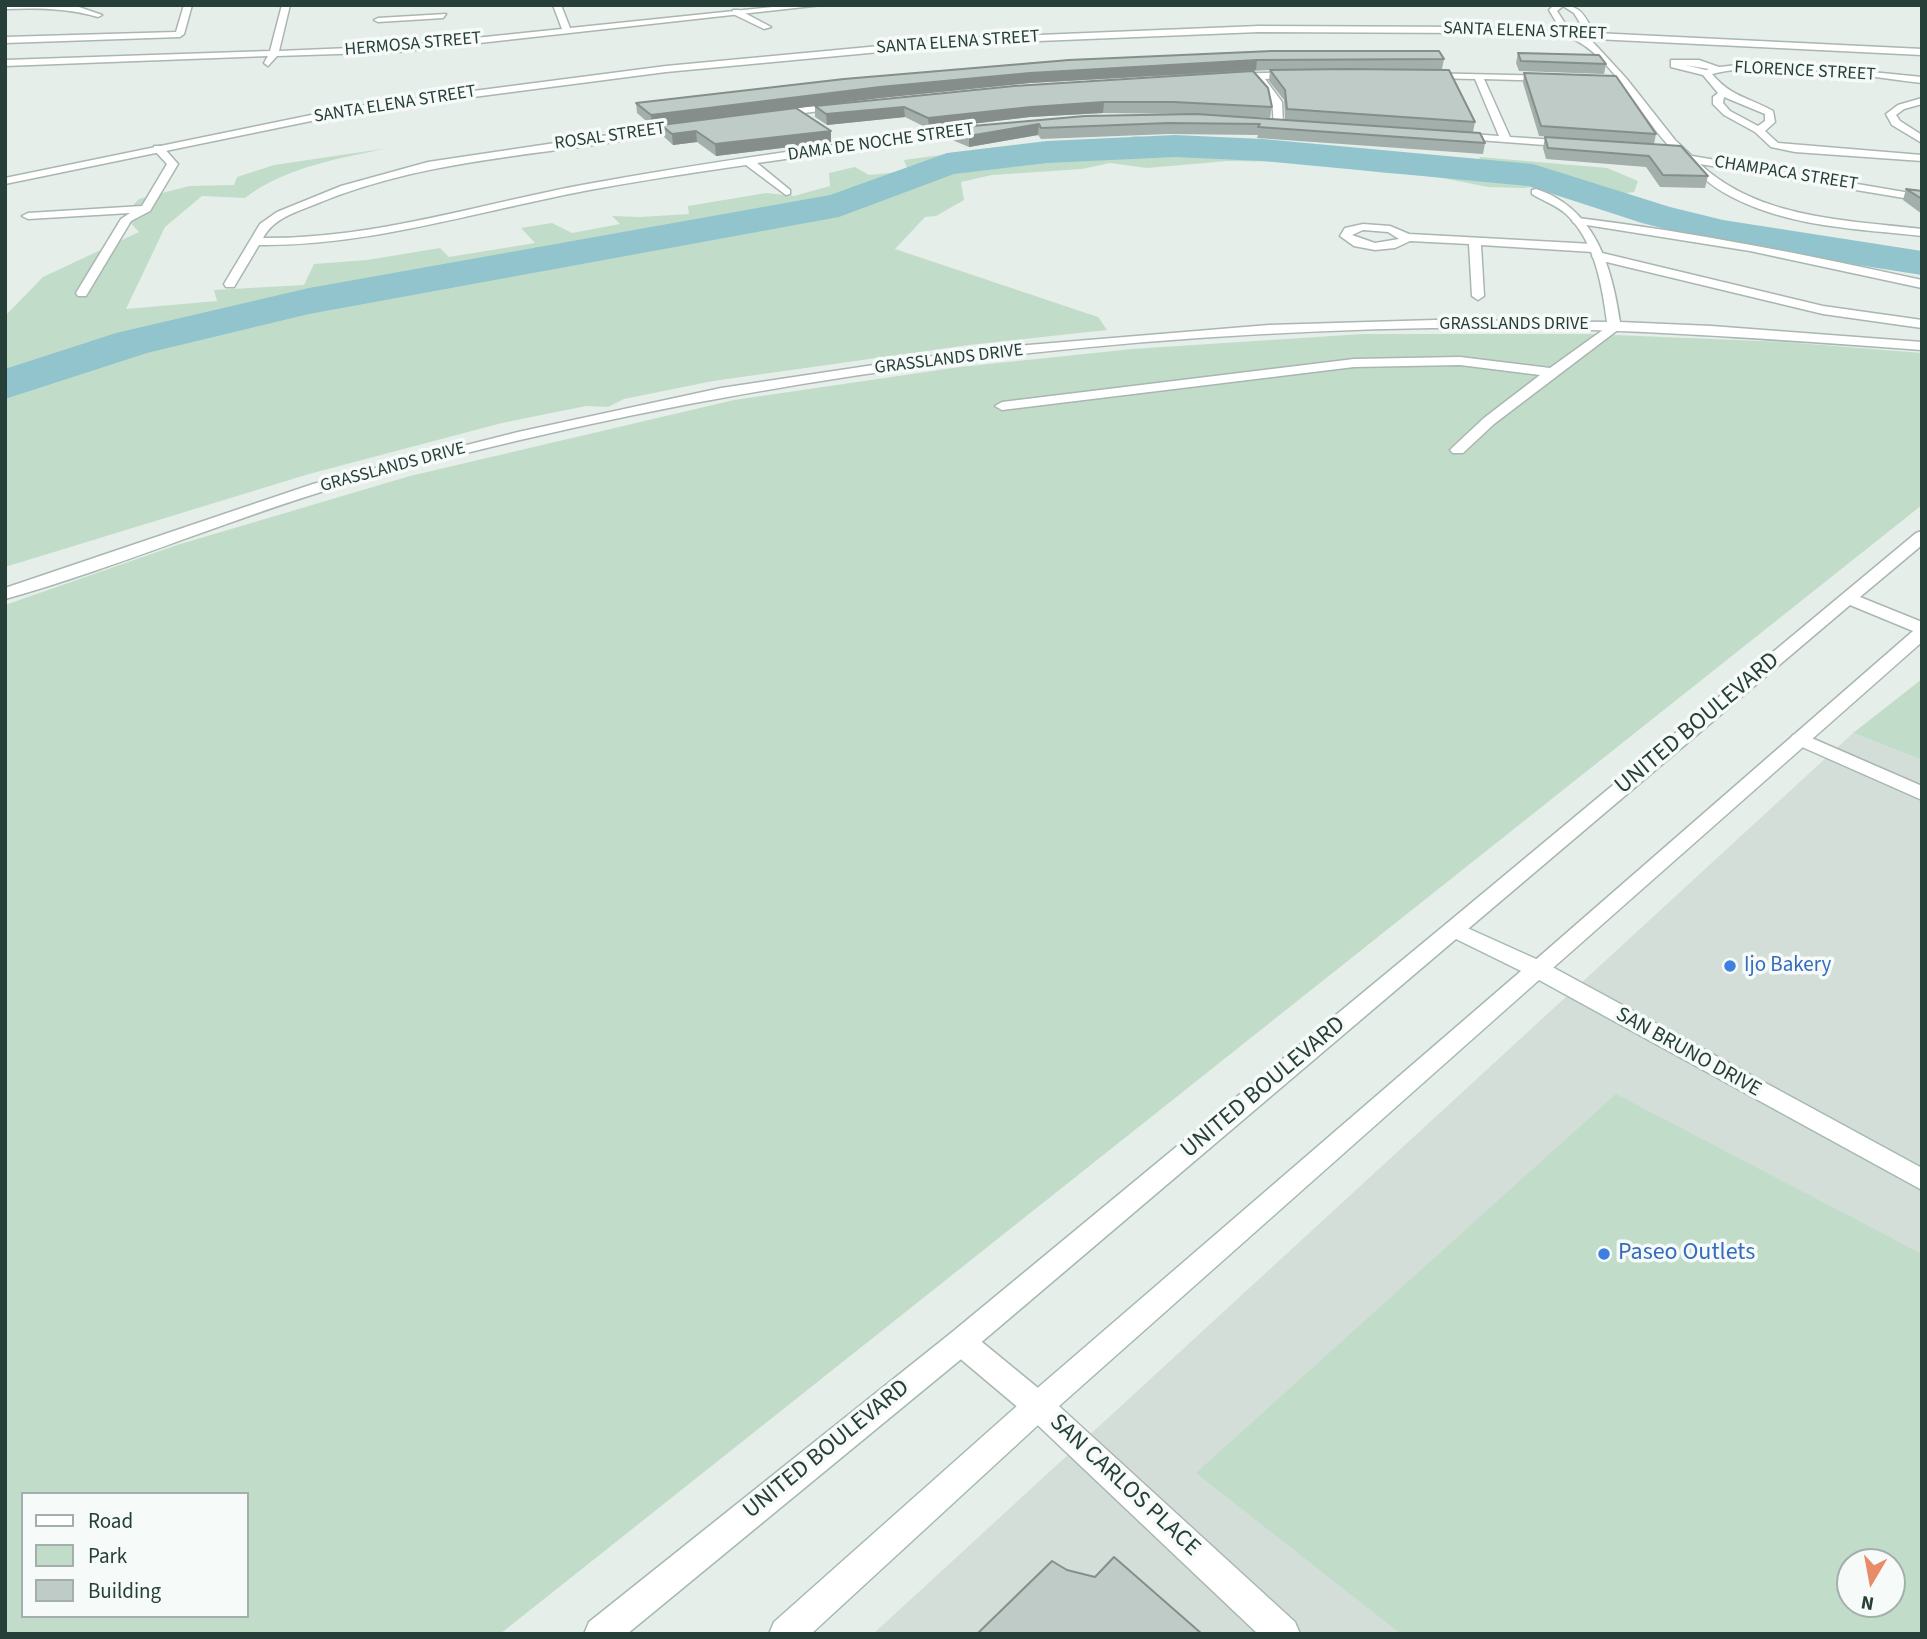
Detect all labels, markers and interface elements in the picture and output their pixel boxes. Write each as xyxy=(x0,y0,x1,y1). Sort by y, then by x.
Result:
street label: SANTA ELENA STREET xyxy=(1443,18,1607,46)
street label: SANTA ELENA STREET xyxy=(876,27,1040,59)
street label: HERMOSA STREET xyxy=(344,28,482,62)
street label: FLORENCE STREET xyxy=(1734,58,1876,86)
street label: SANTA ELENA STREET xyxy=(312,82,478,128)
street label: ROSAL STREET xyxy=(553,119,667,155)
street label: DAMA DE NOCHE STREET xyxy=(787,119,975,167)
street label: CHAMPACA STREET xyxy=(1713,152,1859,196)
street label: GRASSLANDS DRIVE xyxy=(1439,314,1589,336)
street label: GRASSLANDS DRIVE xyxy=(874,340,1024,380)
street label: GRASSLANDS DRIVE xyxy=(318,438,468,498)
street label: UNITED BOULEVARD xyxy=(1610,647,1786,801)
place label: Ijo Bakery xyxy=(1744,953,1831,979)
marker: Ijo Bakery xyxy=(1722,958,1738,974)
street label: SAN BRUNO DRIVE xyxy=(1611,1003,1765,1103)
street label: UNITED BOULEVARD xyxy=(1176,1011,1352,1165)
place label: Paseo Outlets xyxy=(1618,1240,1755,1268)
marker: Paseo Outlets xyxy=(1596,1246,1612,1262)
street label: UNITED BOULEVARD xyxy=(738,1374,916,1526)
street label: SAN CARLOS PLACE xyxy=(1043,1409,1205,1563)
legend xyxy=(21,1492,248,1618)
text: Road xyxy=(88,1506,133,1536)
text: Park xyxy=(88,1541,127,1571)
north arrow xyxy=(1836,1548,1906,1618)
text: Building xyxy=(88,1576,161,1606)
text: N xyxy=(1859,1588,1876,1617)

